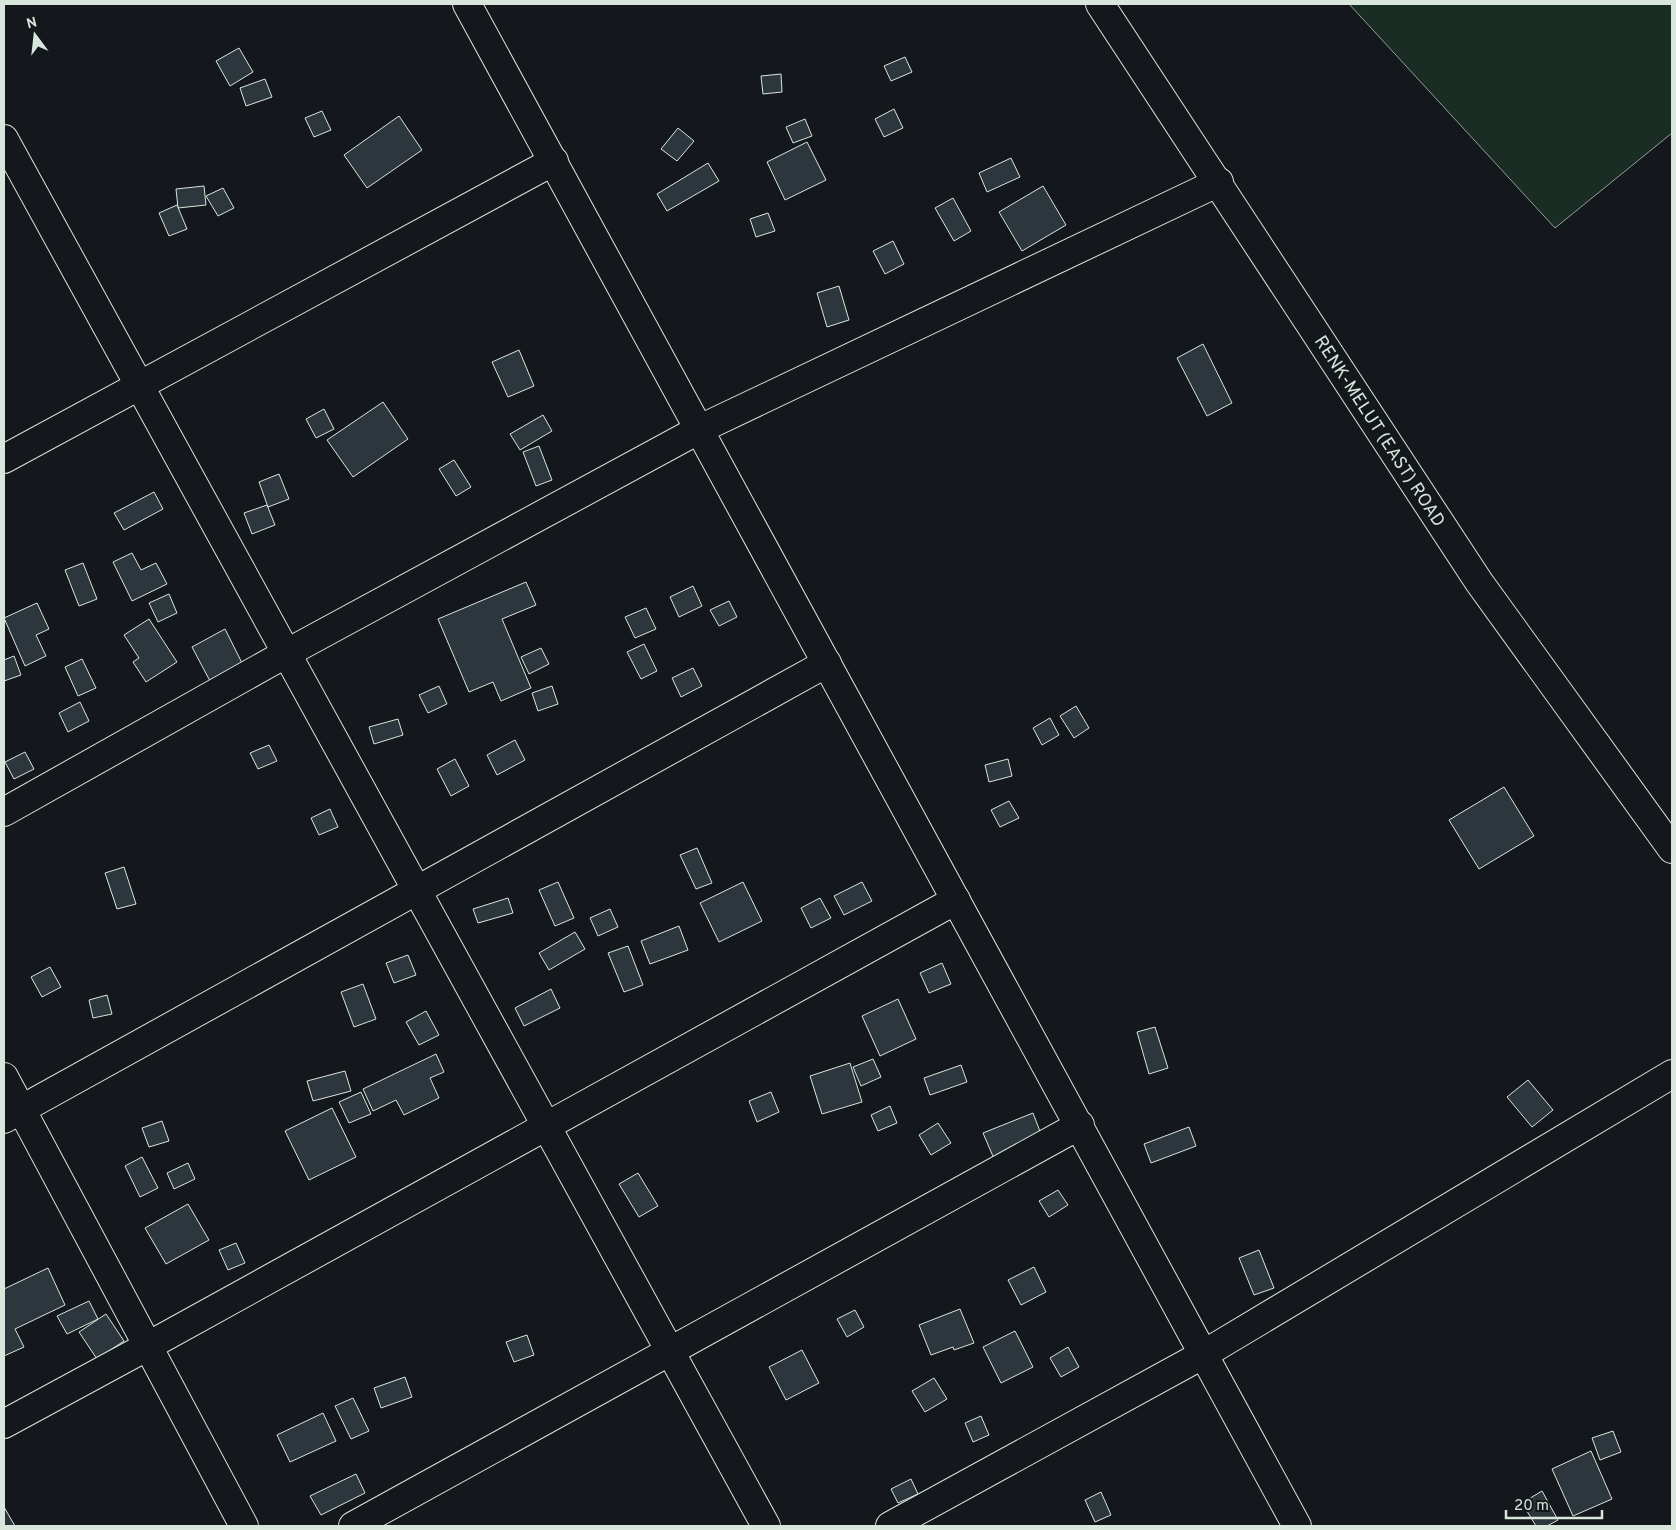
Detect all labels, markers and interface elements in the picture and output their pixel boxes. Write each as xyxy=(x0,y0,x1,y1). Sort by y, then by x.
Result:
north arrow xyxy=(10,10,60,60)
text: N xyxy=(25,14,39,33)
street label: RENK-MELUT (EAST) ROAD xyxy=(1308,332,1449,532)
scale bar xyxy=(1506,1488,1602,1520)
text: 20 m xyxy=(1514,1497,1549,1516)

